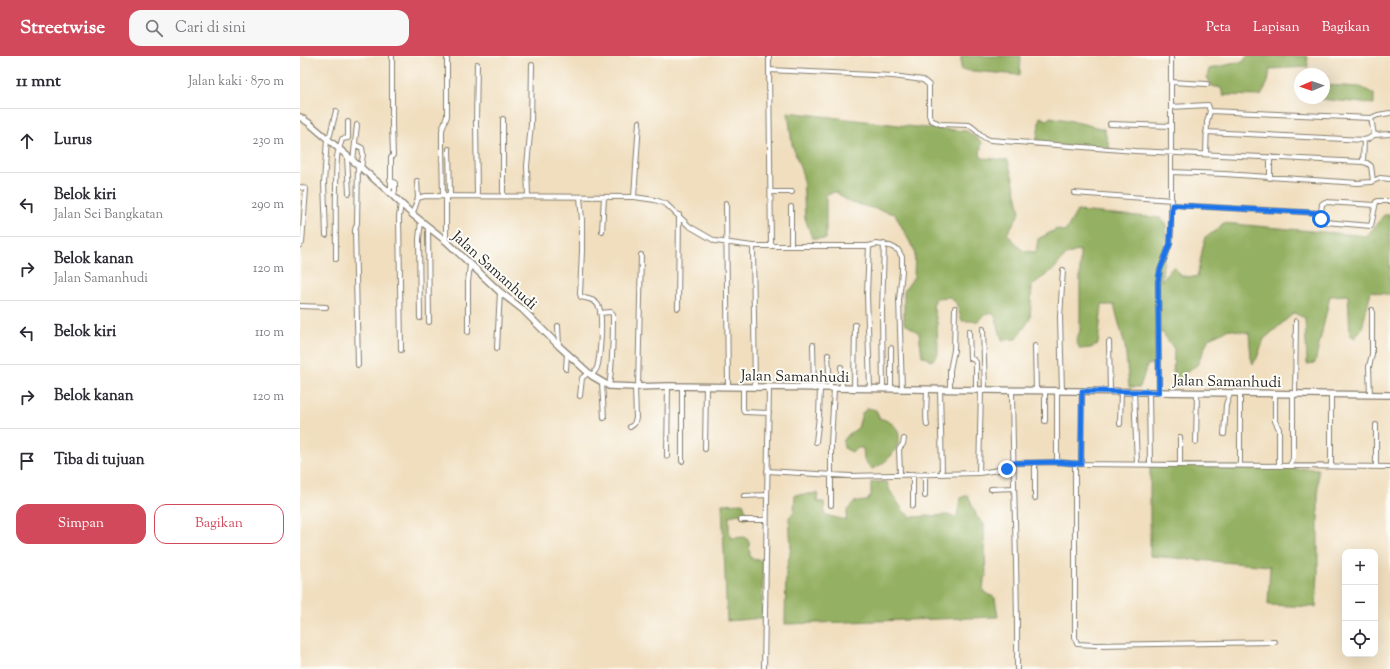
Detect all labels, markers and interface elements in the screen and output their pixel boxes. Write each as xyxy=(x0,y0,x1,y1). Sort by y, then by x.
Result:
search box xyxy=(129,10,409,46)
text: Streetwise xyxy=(20,15,105,42)
icon: search xyxy=(143,17,165,39)
text: Cari di sini xyxy=(175,18,246,39)
text: Peta xyxy=(1206,18,1231,38)
text: Lapisan xyxy=(1253,18,1300,38)
text: Bagikan xyxy=(1322,18,1370,38)
north arrow xyxy=(1294,68,1330,104)
text: 11 mnt xyxy=(16,70,61,94)
text: Jalan kaki · 870 m xyxy=(188,73,284,91)
icon: ahead xyxy=(16,130,38,152)
text: Lurus xyxy=(54,130,92,151)
text: 230 m xyxy=(252,132,284,150)
text: Belok kiri xyxy=(54,185,116,206)
icon: left xyxy=(16,194,38,216)
text: 290 m xyxy=(251,196,284,214)
text: Jalan Sei Bangkatan xyxy=(54,206,163,224)
route start xyxy=(1312,210,1330,228)
street label: Jalan Samanhudi xyxy=(446,226,541,315)
text: Belok kanan xyxy=(54,249,134,270)
icon: right xyxy=(16,258,38,280)
text: 120 m xyxy=(253,260,284,278)
text: Jalan Samanhudi xyxy=(54,270,148,288)
icon: left xyxy=(16,322,38,344)
text: Belok kiri xyxy=(54,322,116,343)
text: 110 m xyxy=(255,324,284,342)
street label: Jalan Samanhudi xyxy=(740,366,849,389)
street label: Jalan Samanhudi xyxy=(1172,371,1281,394)
icon: right xyxy=(16,386,38,408)
text: Belok kanan xyxy=(54,386,134,407)
text: 120 m xyxy=(253,388,284,406)
icon: arrive xyxy=(16,450,38,472)
text: Tiba di tujuan xyxy=(54,450,145,471)
route end xyxy=(998,460,1016,478)
button: Simpan xyxy=(16,504,146,544)
button: Bagikan xyxy=(154,504,284,544)
map controls xyxy=(1342,549,1378,657)
button: + xyxy=(1342,549,1378,585)
button: − xyxy=(1342,585,1378,621)
button: locate xyxy=(1342,621,1378,657)

